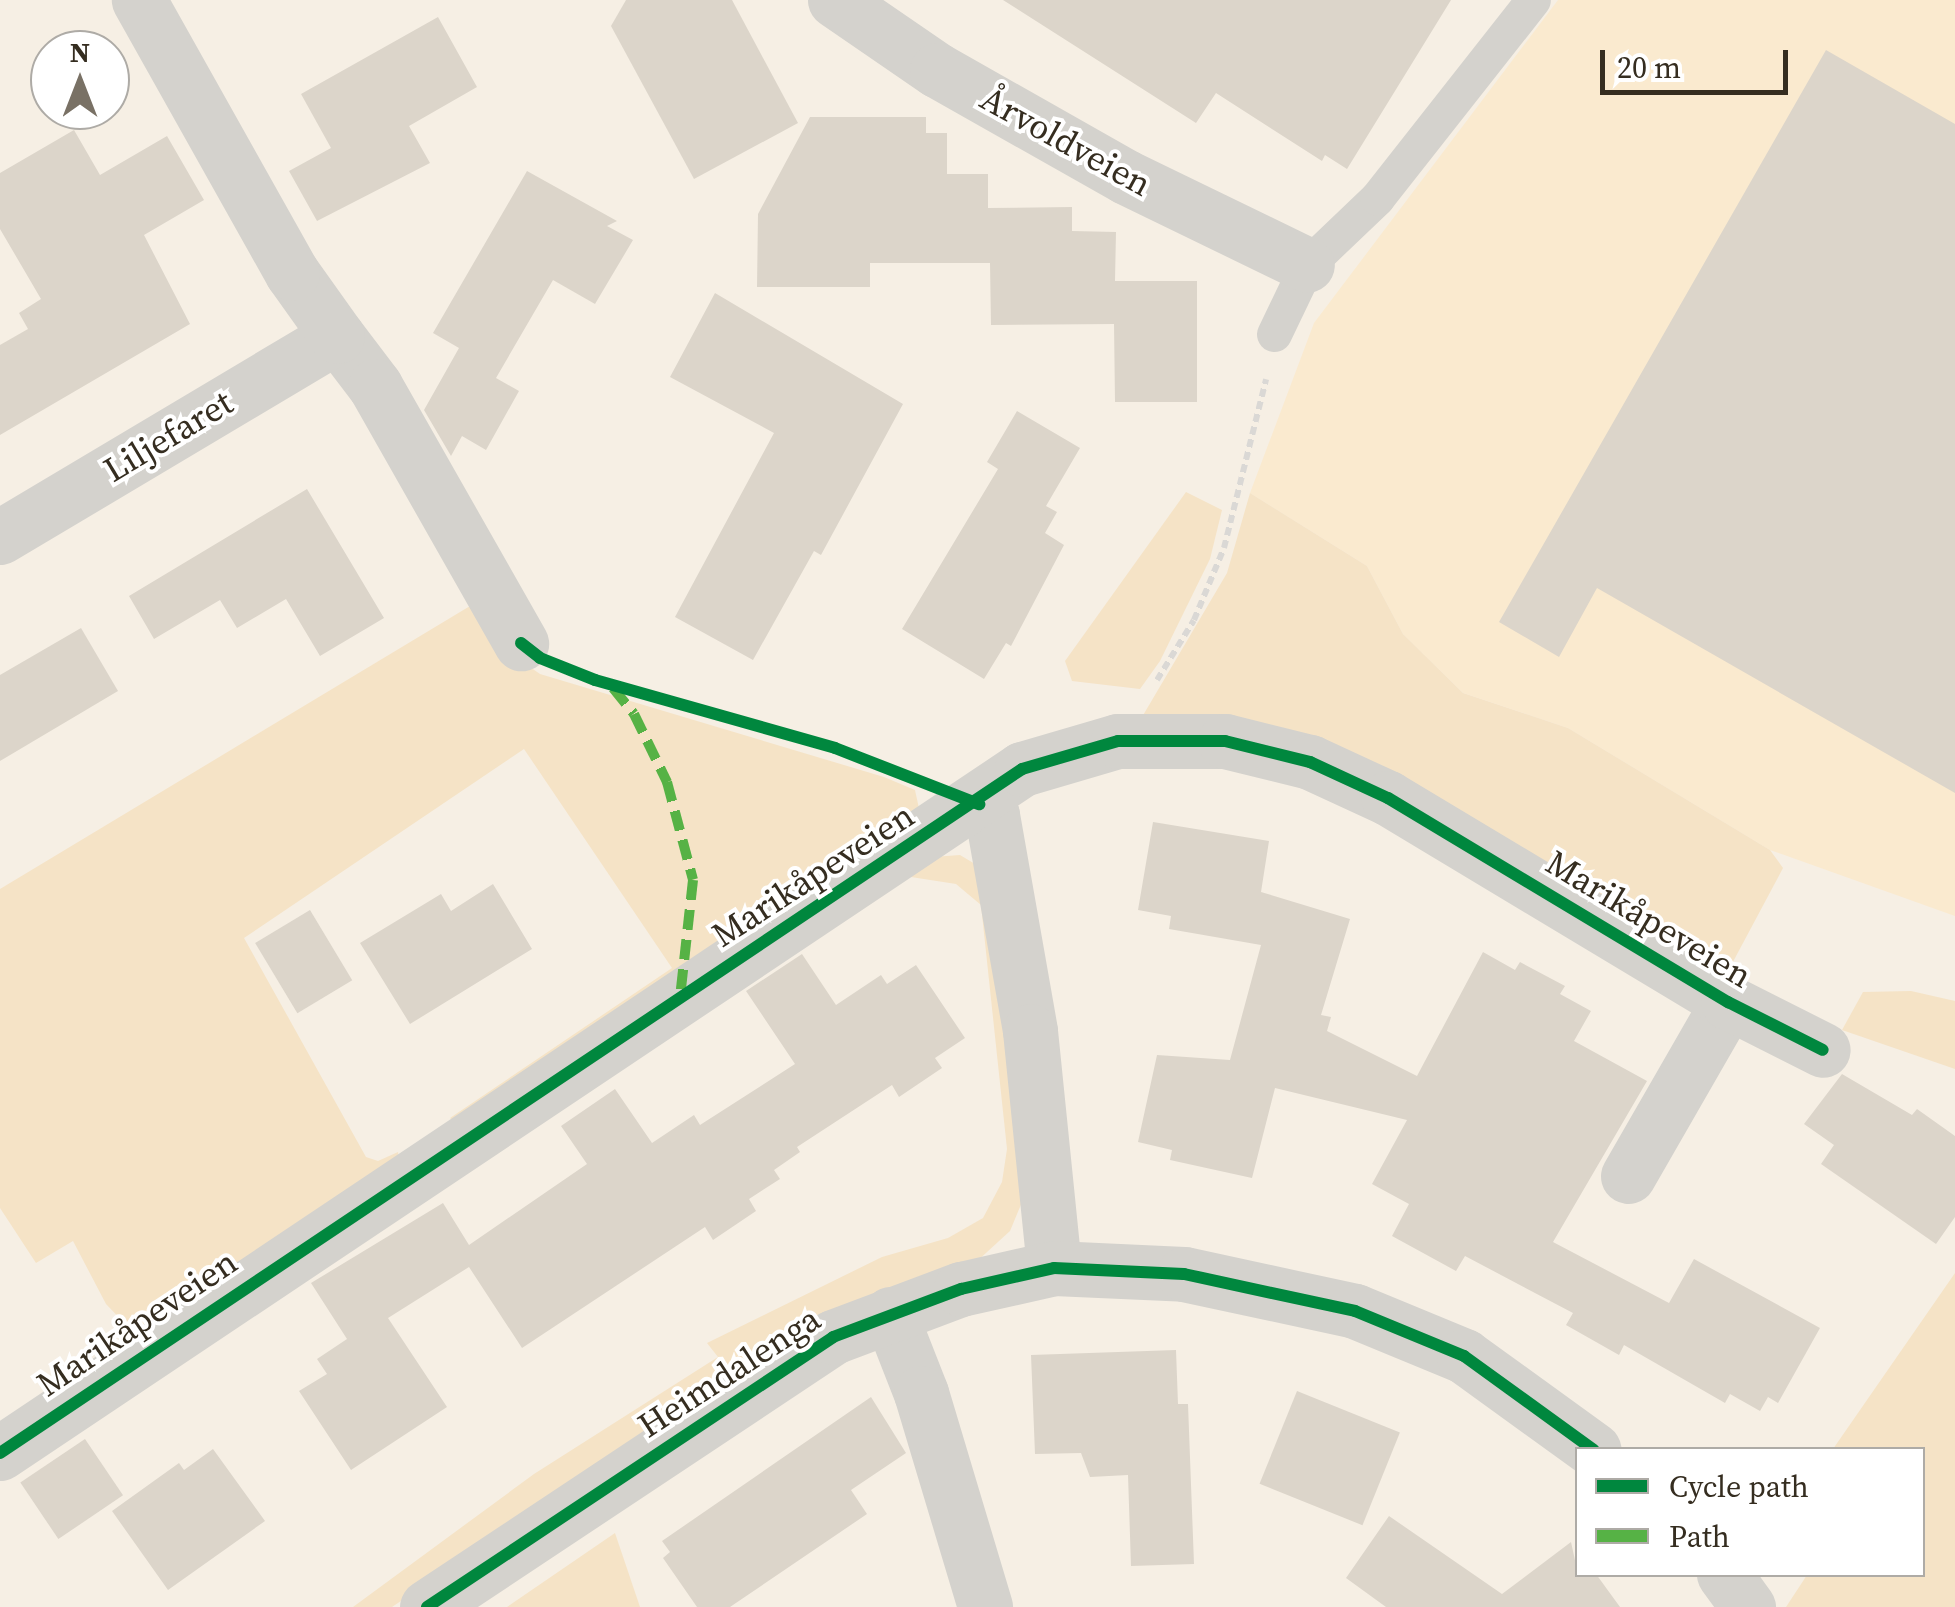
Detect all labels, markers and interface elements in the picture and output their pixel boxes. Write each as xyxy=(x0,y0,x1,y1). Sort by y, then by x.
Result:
north arrow xyxy=(30,30,130,130)
scale bar xyxy=(1605,30,1792,92)
text: N xyxy=(70,33,90,71)
text: 20 m xyxy=(1617,47,1681,88)
street label: Årvoldveien xyxy=(973,77,1159,205)
street label: Liljefaret xyxy=(96,381,240,491)
street label: Marikåpeveien xyxy=(704,794,922,956)
street label: Marikåpeveien xyxy=(1539,841,1759,997)
street label: Marikåpeveien xyxy=(29,1241,245,1405)
street label: Heimdalenga xyxy=(630,1298,828,1446)
legend xyxy=(1575,1447,1925,1577)
text: Cycle path xyxy=(1669,1466,1809,1507)
text: Path xyxy=(1669,1516,1730,1557)

